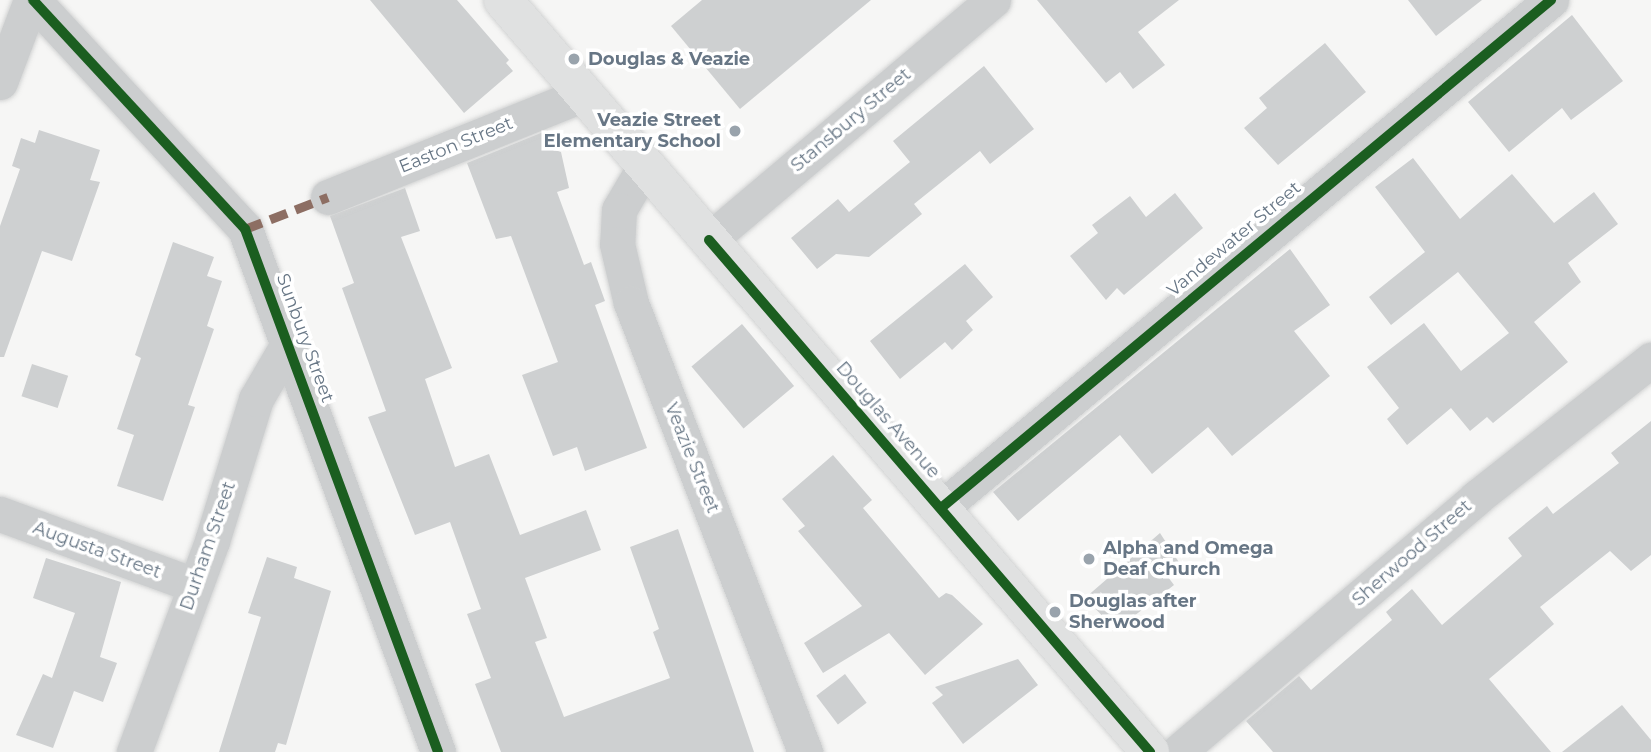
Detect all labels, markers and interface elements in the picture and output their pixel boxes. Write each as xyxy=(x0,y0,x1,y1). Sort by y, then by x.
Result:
place label: Douglas & Veazie xyxy=(588,48,750,70)
marker: Douglas & Veazie xyxy=(566,51,582,67)
street label: Stansbury Street xyxy=(787,64,915,176)
place label: Veazie Street Elementary School xyxy=(544,110,721,152)
street label: Easton Street xyxy=(396,112,516,178)
marker: Veazie Street Elementary School xyxy=(727,123,743,139)
street label: Vandewater Street xyxy=(1163,177,1305,301)
street label: Sunbury Street xyxy=(272,271,338,405)
street label: Douglas Avenue xyxy=(831,357,945,483)
street label: Veazie Street xyxy=(660,400,724,516)
street label: Durham Street xyxy=(176,479,240,613)
street label: Sherwood Street xyxy=(1348,495,1476,611)
street label: Augusta Street xyxy=(30,517,164,583)
place label: Alpha and Omega Deaf Church xyxy=(1103,538,1274,580)
marker: Alpha and Omega Deaf Church xyxy=(1081,551,1097,567)
place label: Douglas after Sherwood xyxy=(1069,591,1197,634)
marker: Douglas after Sherwood xyxy=(1047,604,1063,620)

